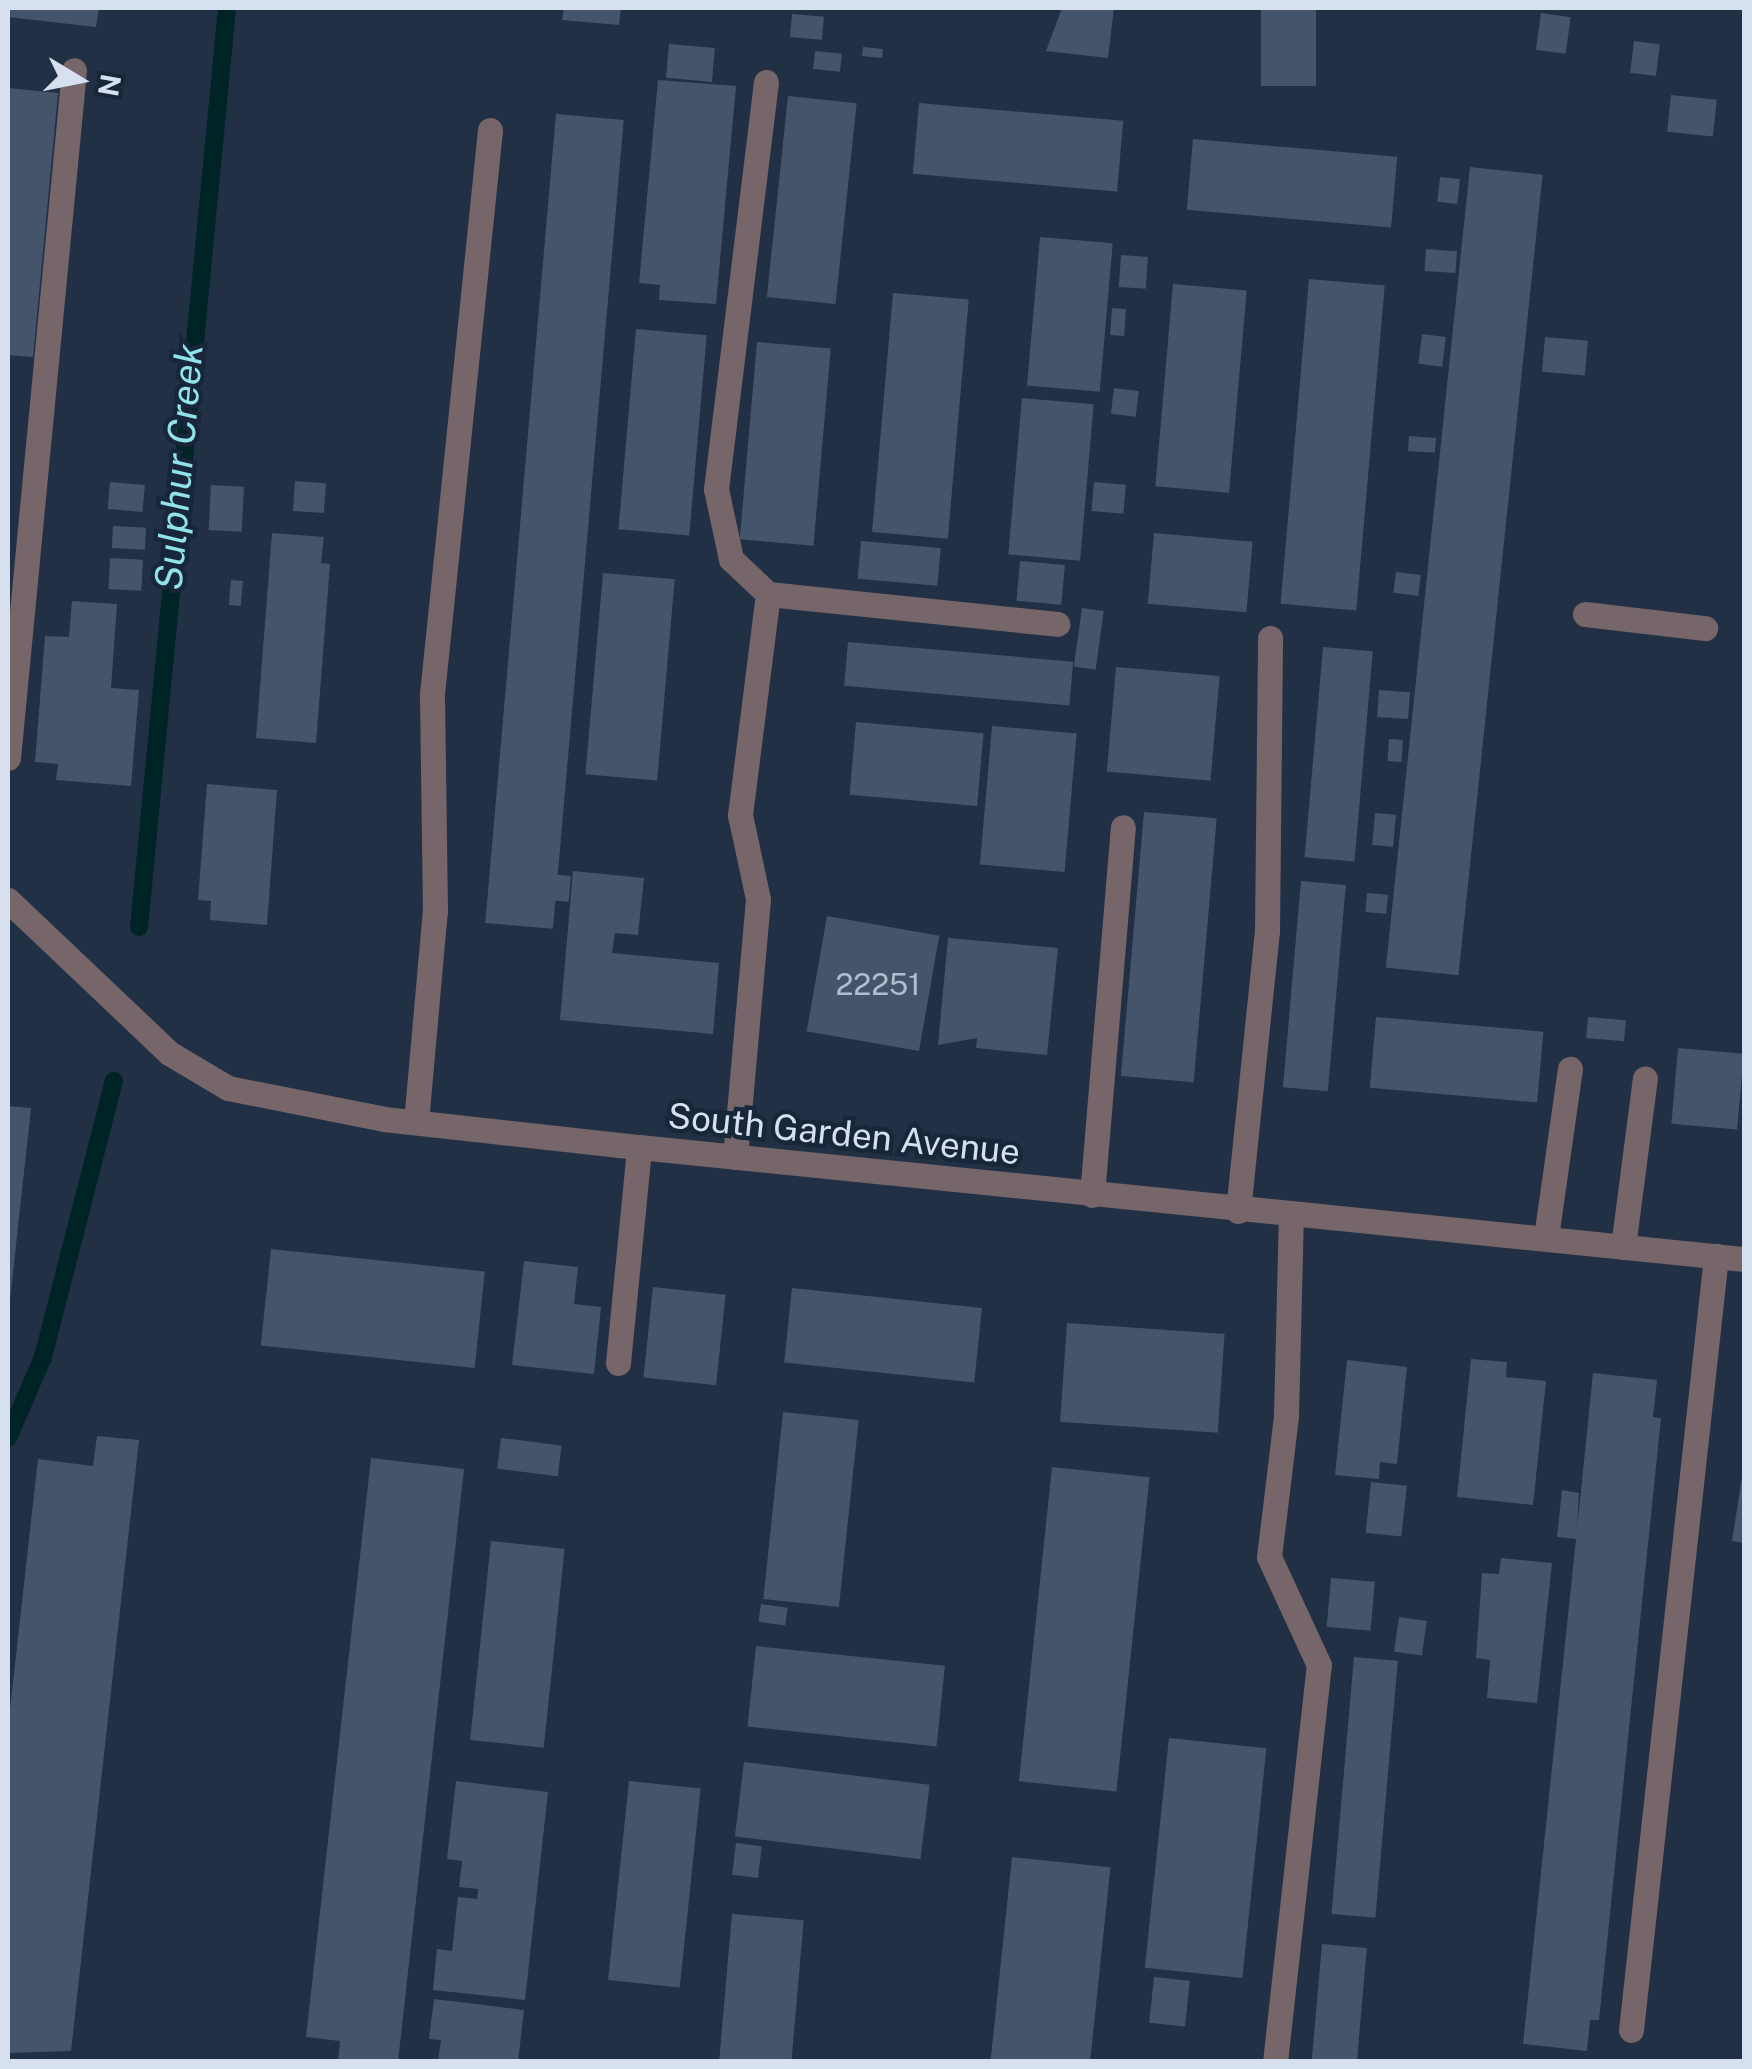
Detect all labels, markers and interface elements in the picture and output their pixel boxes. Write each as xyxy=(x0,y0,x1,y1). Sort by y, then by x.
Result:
north arrow xyxy=(30,30,130,130)
text: N xyxy=(92,72,128,99)
water label: Sulphur Creek xyxy=(146,342,212,592)
house number: 22251 xyxy=(835,966,921,1002)
street label: South Garden Avenue xyxy=(666,1095,1022,1173)

